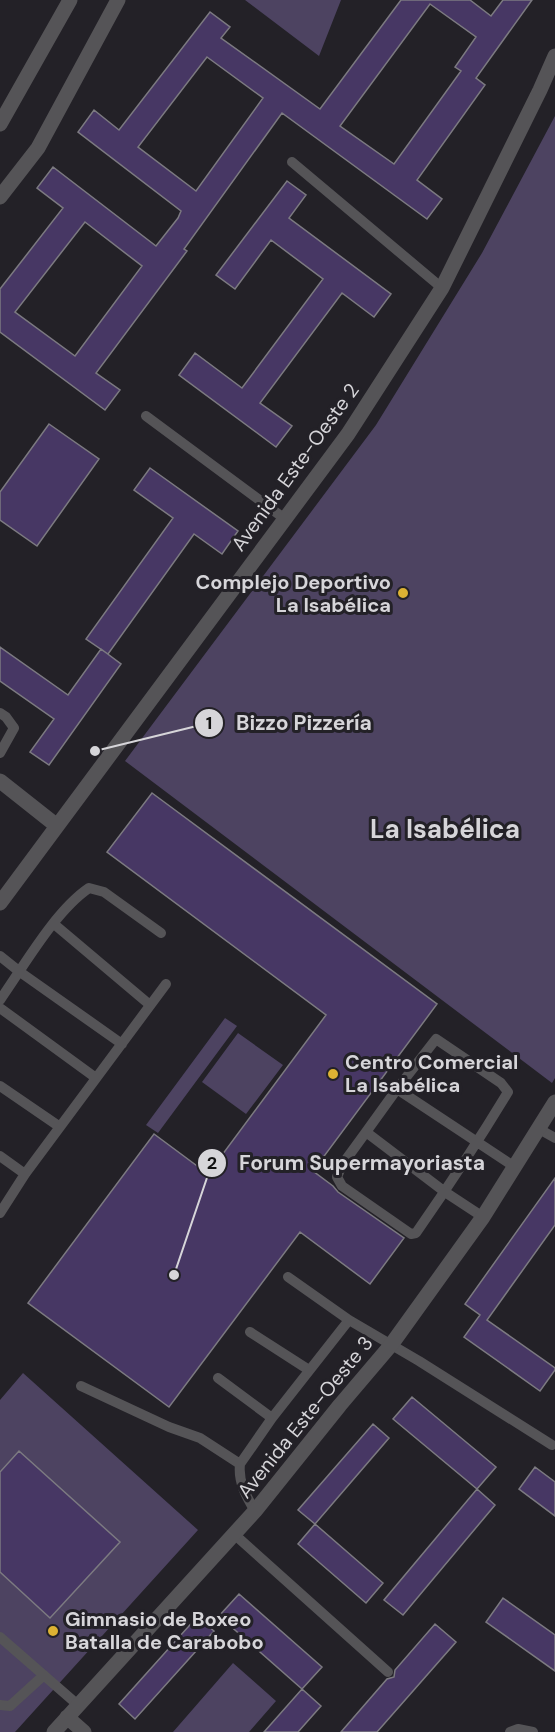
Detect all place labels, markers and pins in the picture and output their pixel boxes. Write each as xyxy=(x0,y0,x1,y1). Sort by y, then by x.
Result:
place label: Complejo Deportivo La Isabélica xyxy=(196,569,391,618)
marker: Complejo Deportivo La Isabélica xyxy=(396,586,410,600)
callout: Bizzo Pizzería xyxy=(194,703,384,742)
place label: Centro Comercial La Isabélica xyxy=(345,1049,518,1098)
marker: Centro Comercial La Isabélica xyxy=(326,1067,340,1081)
callout: Forum Supermayoriasta xyxy=(197,1143,497,1182)
place label: Gimnasio de Boxeo Batalla de Carabobo xyxy=(65,1606,264,1655)
marker: Gimnasio de Boxeo Batalla de Carabobo xyxy=(46,1624,60,1638)

